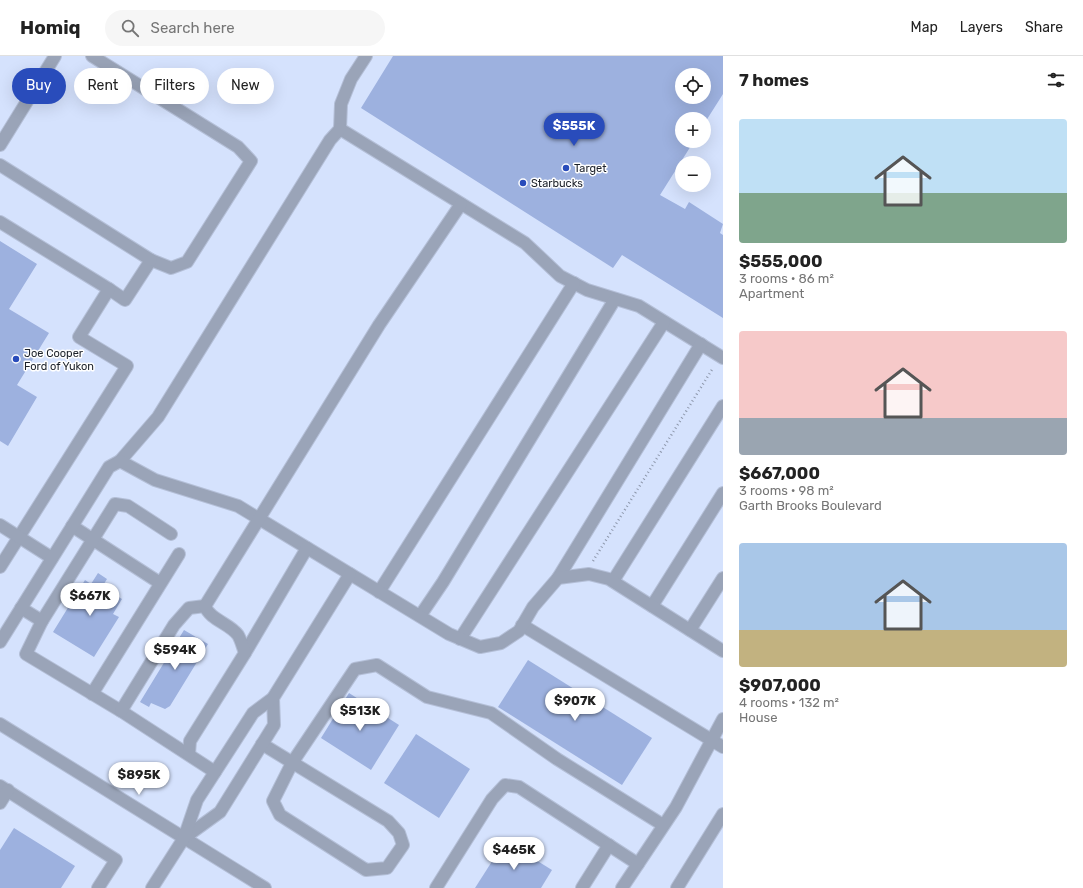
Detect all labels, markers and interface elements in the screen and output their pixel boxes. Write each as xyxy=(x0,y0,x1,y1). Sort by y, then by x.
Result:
search box xyxy=(105,10,385,46)
text: Homiq xyxy=(20,16,81,39)
icon: search xyxy=(119,17,141,39)
text: Search here xyxy=(151,19,235,37)
text: Map xyxy=(911,19,938,36)
text: Layers xyxy=(960,19,1003,36)
text: Share xyxy=(1025,19,1063,36)
chip: Buy xyxy=(12,68,66,104)
chip: Rent xyxy=(74,68,132,104)
chip: Filters xyxy=(140,68,209,104)
chip: New xyxy=(217,68,274,104)
map controls xyxy=(675,68,711,192)
button: locate xyxy=(675,68,711,104)
icon: filters xyxy=(1045,69,1067,91)
text: 7 homes xyxy=(739,70,809,90)
button: + xyxy=(675,112,711,148)
pin: $555K xyxy=(546,113,602,147)
text: $555K xyxy=(553,118,595,133)
icon: home xyxy=(867,145,939,217)
button: − xyxy=(675,156,711,192)
place label: Target xyxy=(574,162,607,175)
marker: Target xyxy=(561,163,571,173)
place label: Starbucks xyxy=(531,177,583,190)
marker: Starbucks xyxy=(518,178,528,188)
text: $555,000 xyxy=(739,251,823,271)
text: 3 rooms · 86 m² xyxy=(739,271,834,286)
text: Apartment xyxy=(739,286,804,301)
place label: Joe Cooper Ford of Yukon xyxy=(24,347,94,373)
marker: Joe Cooper Ford of Yukon xyxy=(11,354,21,364)
icon: home xyxy=(867,357,939,429)
text: $667,000 xyxy=(739,463,820,483)
text: 3 rooms · 98 m² xyxy=(739,483,834,498)
text: Garth Brooks Boulevard xyxy=(739,498,882,513)
icon: home xyxy=(867,569,939,641)
pin: $667K xyxy=(62,583,118,617)
text: $667K xyxy=(69,588,111,603)
pin: $594K xyxy=(147,637,203,671)
text: $594K xyxy=(154,642,196,657)
text: $907,000 xyxy=(739,675,821,695)
pin: $907K xyxy=(547,688,603,722)
text: $907K xyxy=(554,693,596,708)
text: 4 rooms · 132 m² xyxy=(739,695,839,710)
pin: $513K xyxy=(332,698,388,732)
text: $513K xyxy=(340,703,380,718)
text: House xyxy=(739,710,777,725)
pin: $895K xyxy=(111,762,167,796)
text: $895K xyxy=(118,767,160,782)
pin: $465K xyxy=(486,837,542,871)
text: $465K xyxy=(492,842,536,857)

